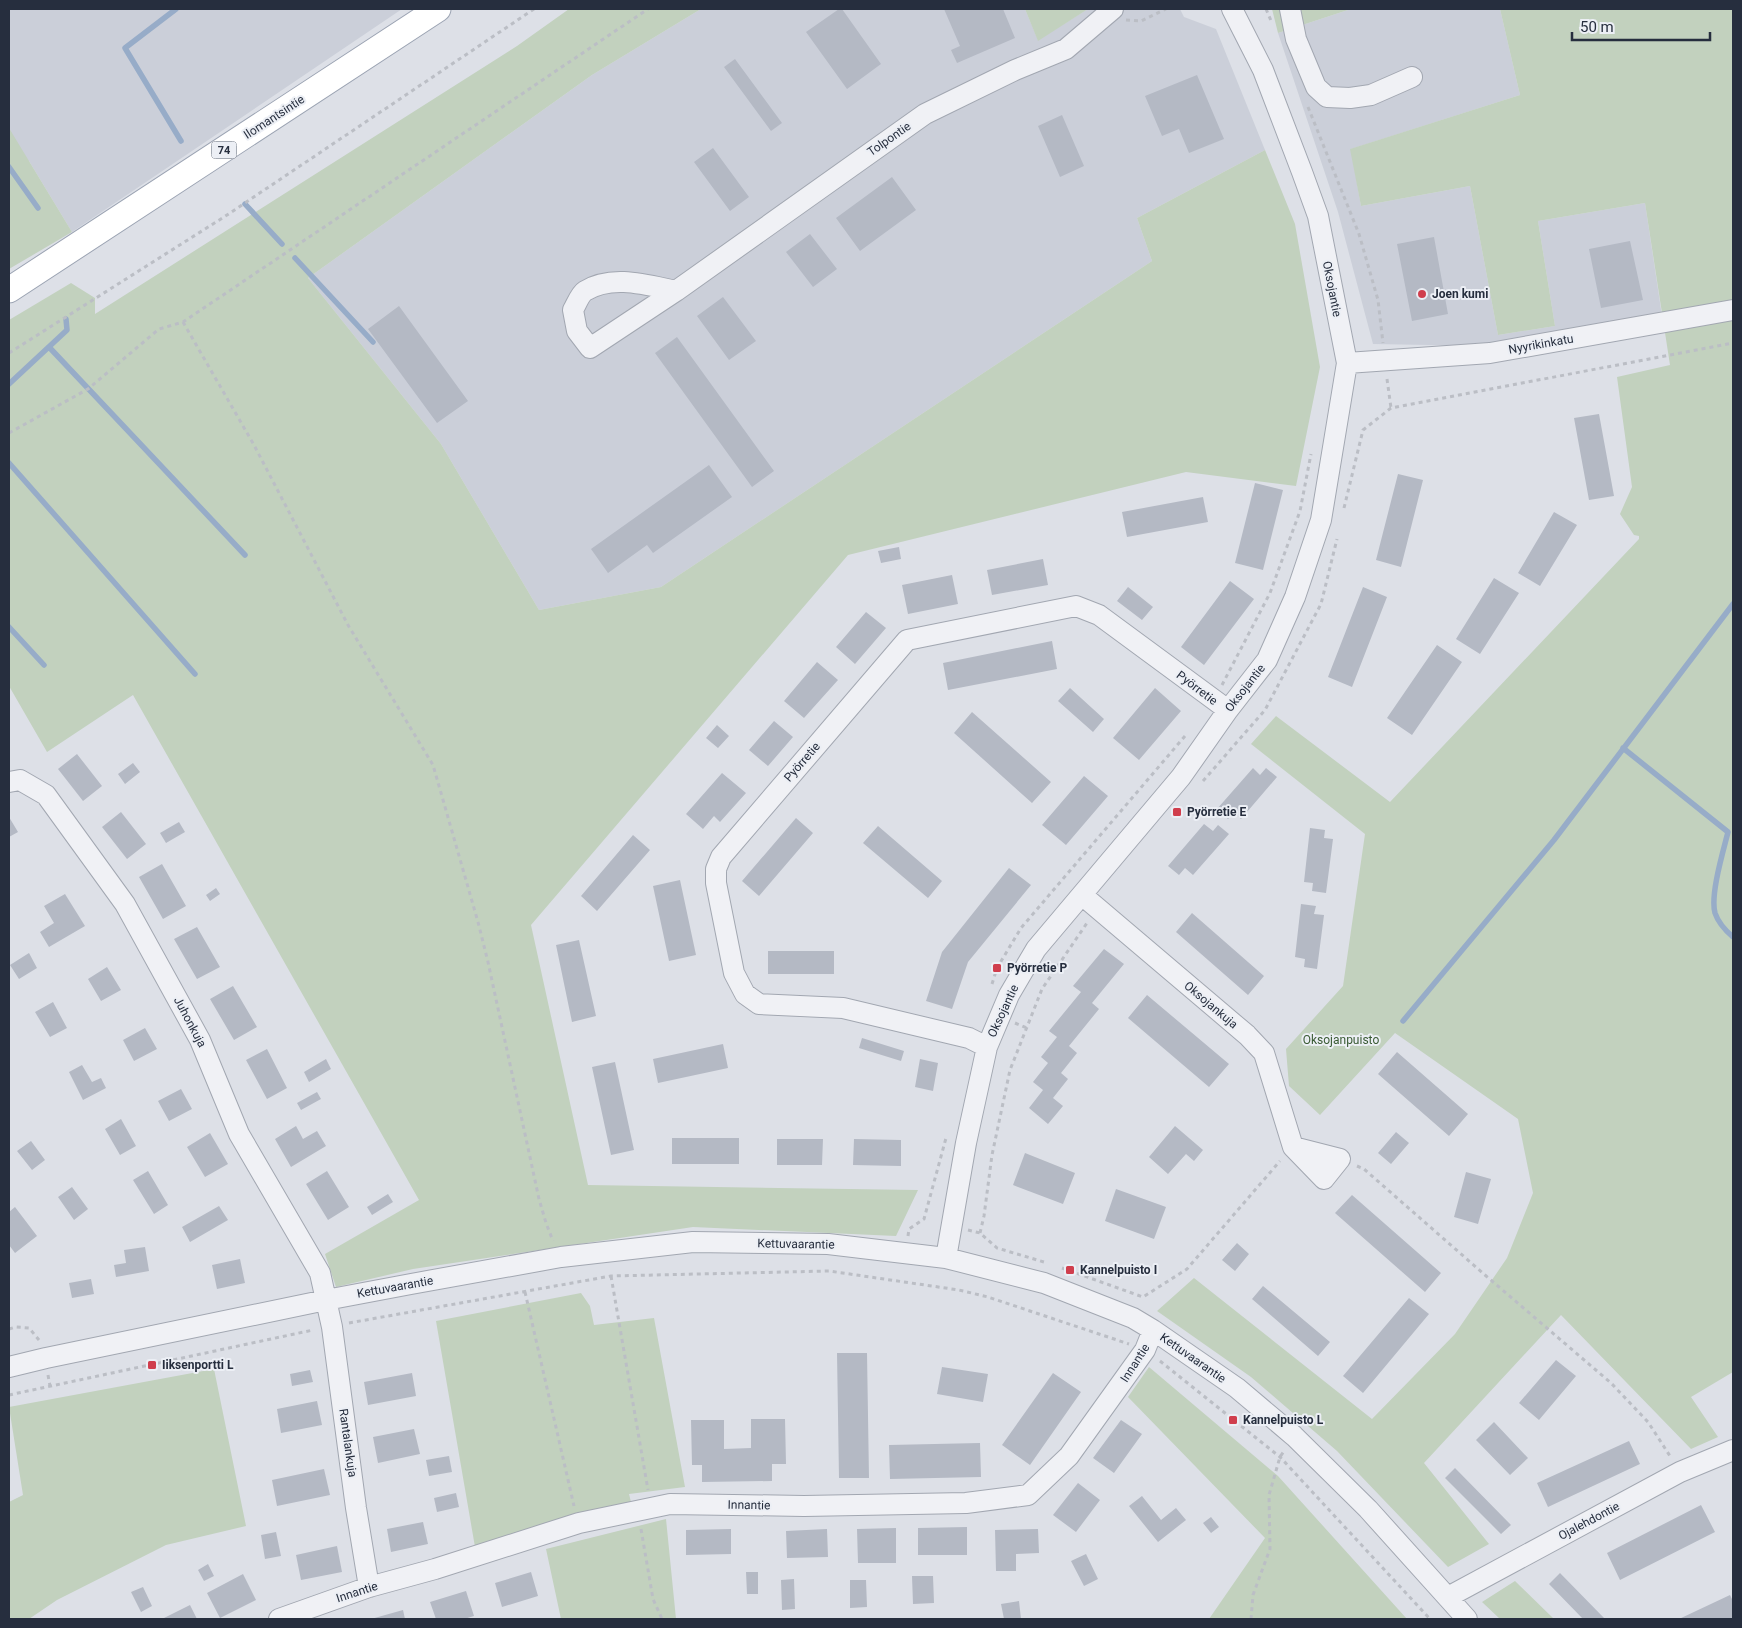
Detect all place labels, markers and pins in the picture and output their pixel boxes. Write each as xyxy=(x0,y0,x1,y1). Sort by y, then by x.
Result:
place label: Joen kumi xyxy=(1432,287,1488,301)
marker: Joen kumi xyxy=(1416,288,1428,300)
place label: Pyörretie E xyxy=(1187,805,1246,819)
marker: Pyörretie E xyxy=(1171,806,1183,818)
place label: Pyörretie P xyxy=(1007,961,1067,975)
marker: Pyörretie P xyxy=(991,962,1003,974)
place label: Kannelpuisto I xyxy=(1080,1263,1157,1277)
marker: Kannelpuisto I xyxy=(1064,1264,1076,1276)
place label: Iiksenportti L xyxy=(162,1358,234,1372)
marker: Iiksenportti L xyxy=(146,1359,158,1371)
place label: Kannelpuisto L xyxy=(1243,1413,1324,1427)
marker: Kannelpuisto L xyxy=(1227,1414,1239,1426)

